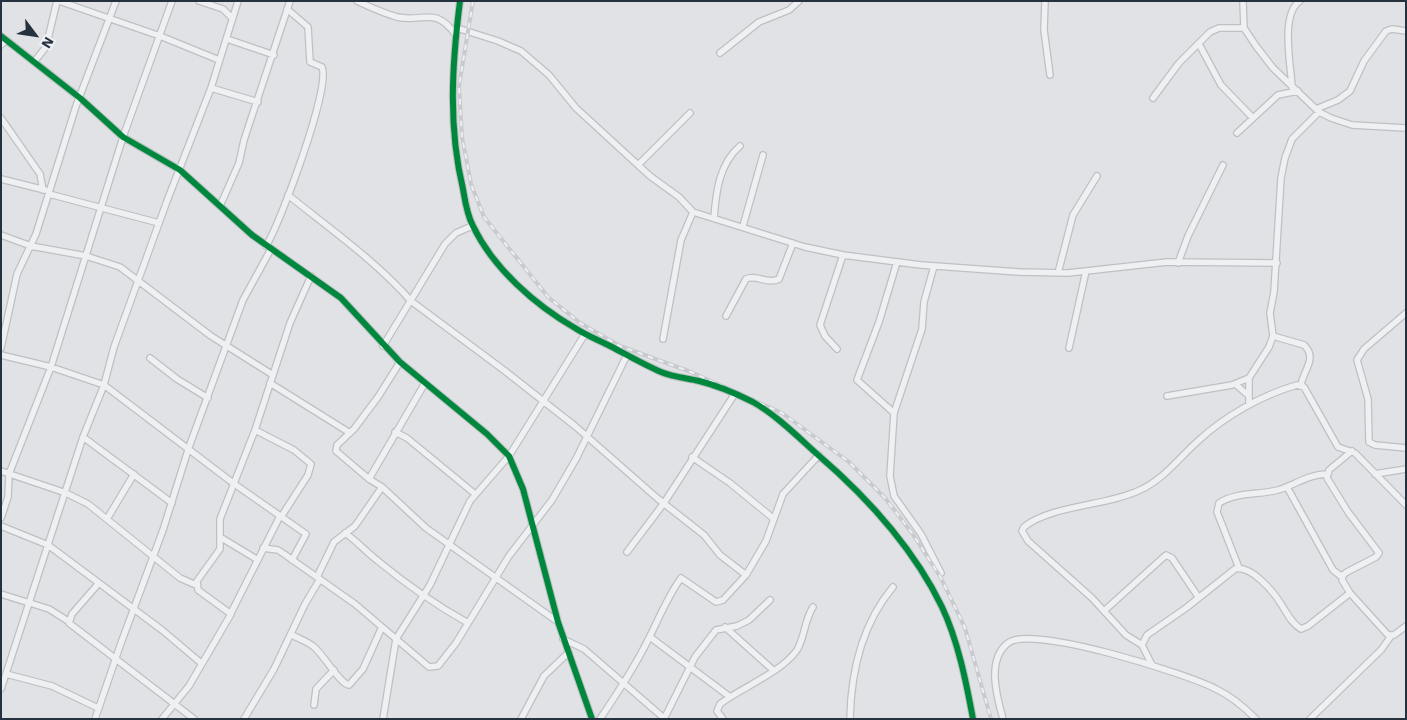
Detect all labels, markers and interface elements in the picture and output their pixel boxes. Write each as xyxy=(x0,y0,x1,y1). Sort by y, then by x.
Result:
north arrow xyxy=(10,10,60,60)
text: N xyxy=(38,34,57,51)

